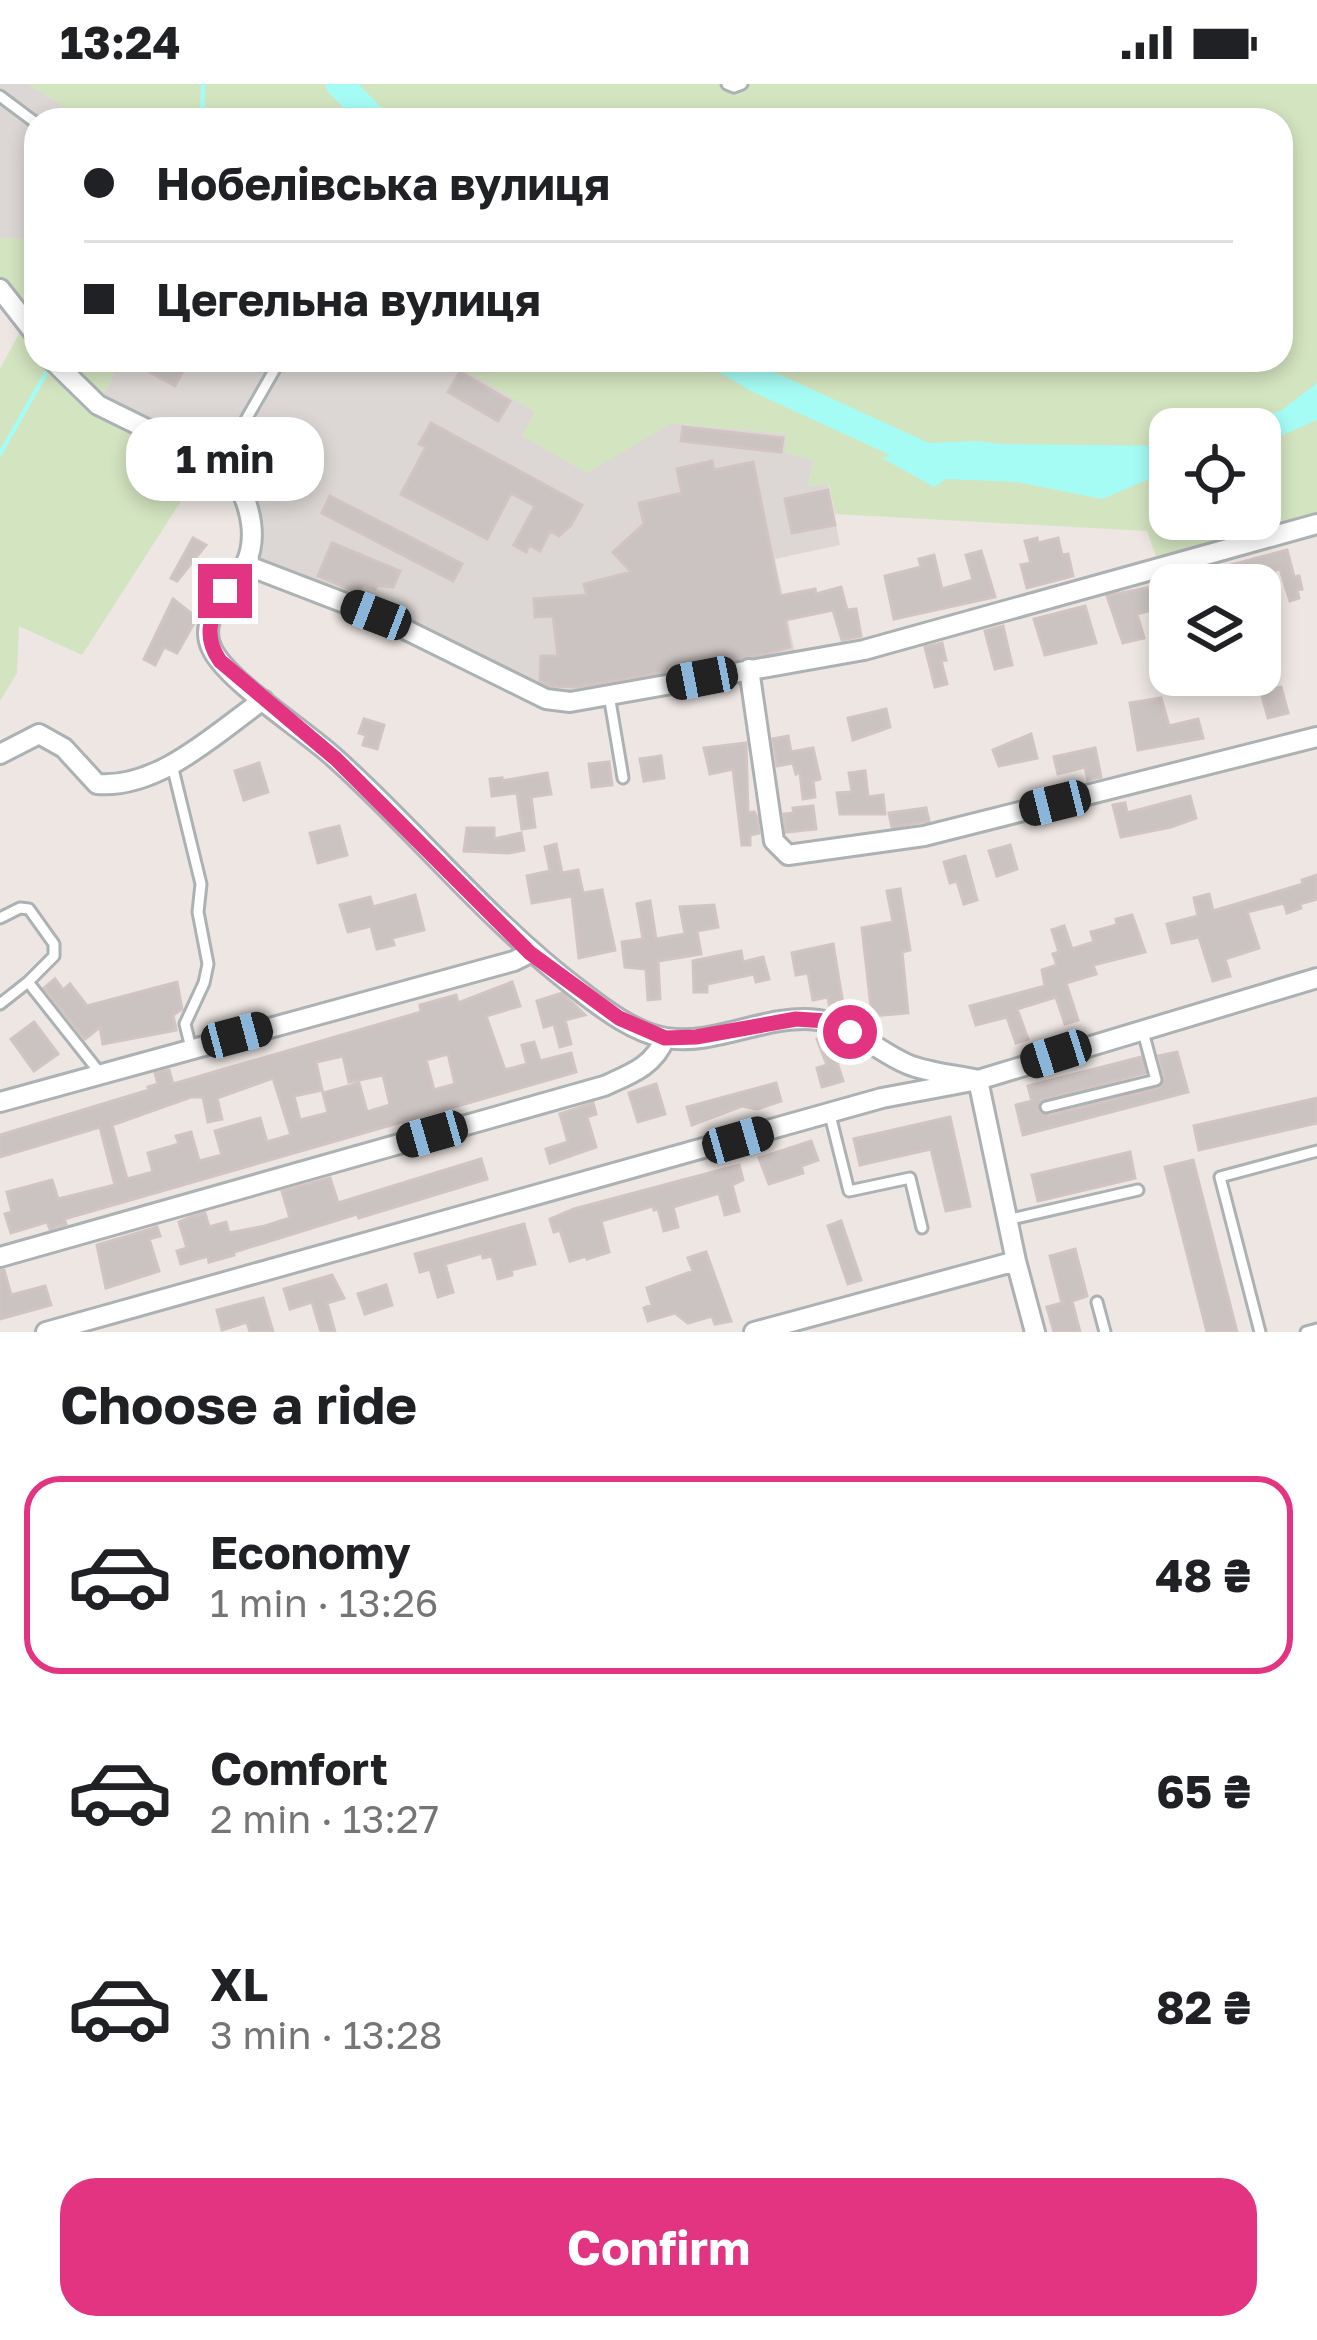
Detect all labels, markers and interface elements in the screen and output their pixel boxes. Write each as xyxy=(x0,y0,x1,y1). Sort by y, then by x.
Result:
text: 13:24 xyxy=(60,15,181,69)
text: Нобелівська вулиця xyxy=(156,156,610,210)
text: Цегельна вулиця xyxy=(156,272,541,326)
map controls xyxy=(1149,408,1281,696)
button: locate xyxy=(1149,408,1281,540)
callout: 1 min xyxy=(126,417,324,501)
text: 1 min xyxy=(176,435,274,482)
route end xyxy=(198,564,252,618)
button: layers xyxy=(1149,564,1281,696)
car xyxy=(336,585,416,645)
car xyxy=(663,653,741,703)
car xyxy=(1016,777,1094,829)
route start xyxy=(823,1005,877,1059)
car xyxy=(198,1008,276,1062)
car xyxy=(1016,1026,1096,1082)
car xyxy=(392,1107,472,1161)
car xyxy=(698,1113,778,1167)
text: Choose a ride xyxy=(60,1371,417,1436)
icon: car xyxy=(66,1521,174,1629)
text: Economy xyxy=(210,1525,411,1579)
text: 48 ₴ xyxy=(1155,1548,1251,1602)
text: 1 min · 13:26 xyxy=(210,1579,438,1626)
icon: car xyxy=(66,1737,174,1845)
text: Comfort xyxy=(210,1741,388,1795)
text: 65 ₴ xyxy=(1156,1764,1251,1818)
text: 2 min · 13:27 xyxy=(210,1795,439,1842)
icon: car xyxy=(66,1953,174,2061)
text: XL xyxy=(210,1957,268,2011)
text: 82 ₴ xyxy=(1156,1980,1251,2034)
text: 3 min · 13:28 xyxy=(210,2011,443,2058)
button: Confirm xyxy=(60,2178,1257,2316)

